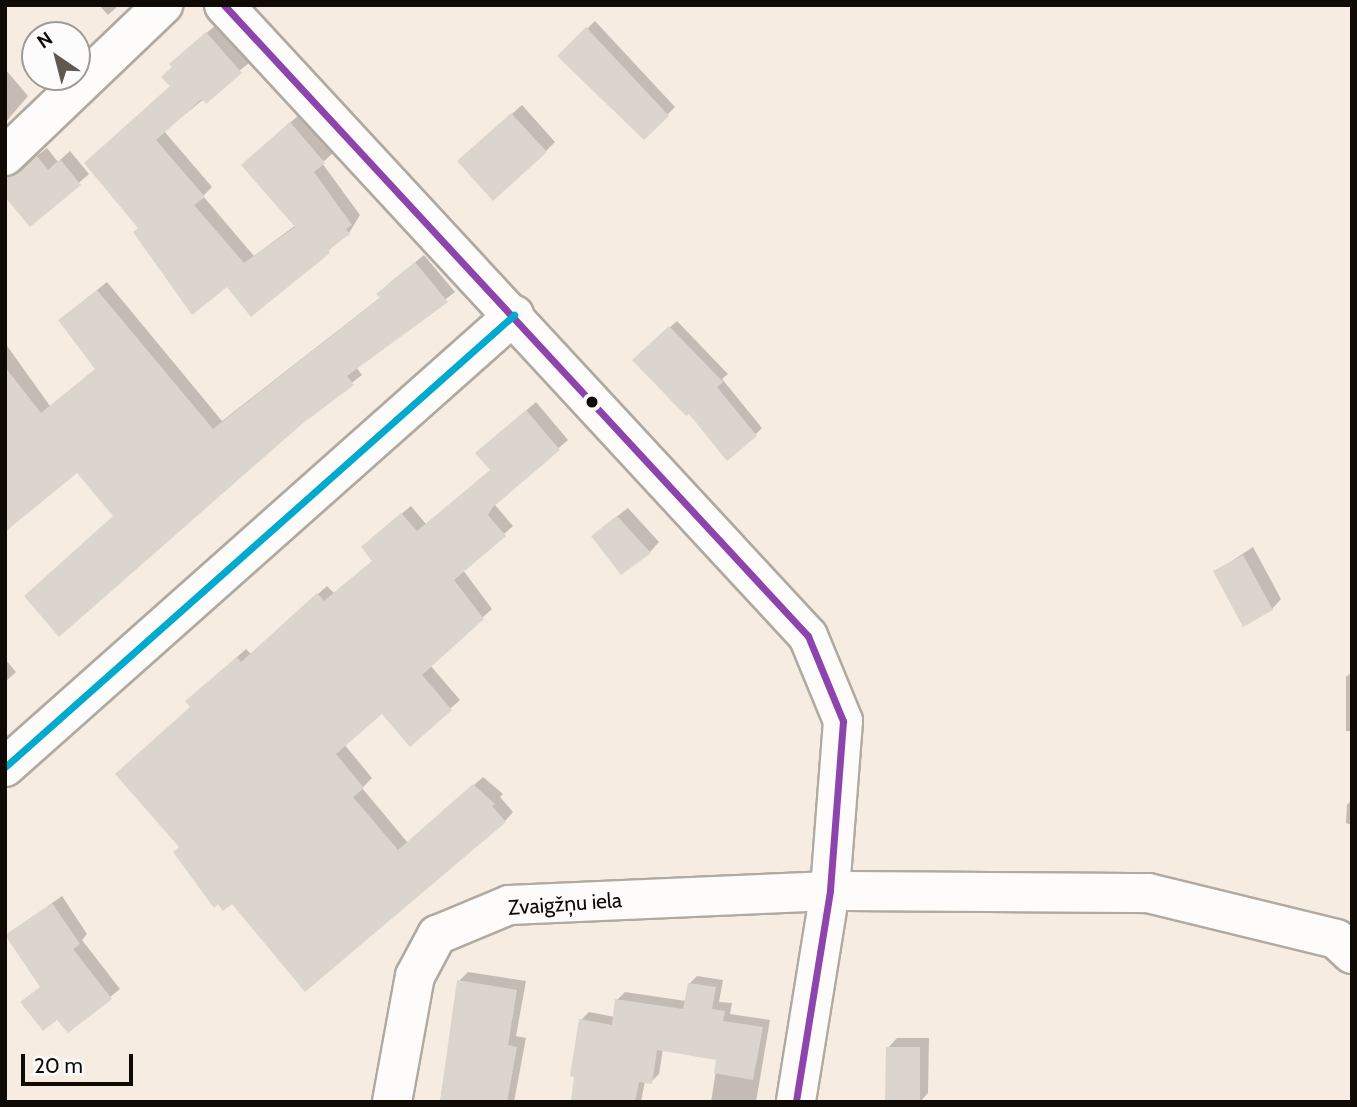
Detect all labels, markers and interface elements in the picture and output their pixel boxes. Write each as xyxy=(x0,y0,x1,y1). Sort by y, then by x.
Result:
north arrow xyxy=(21,21,91,91)
text: N xyxy=(33,27,57,53)
unlabelled marker xyxy=(585,395,599,409)
street label: Zvaigžņu iela xyxy=(507,887,623,921)
scale bar xyxy=(24,1040,136,1084)
text: 20 m xyxy=(34,1053,83,1078)

